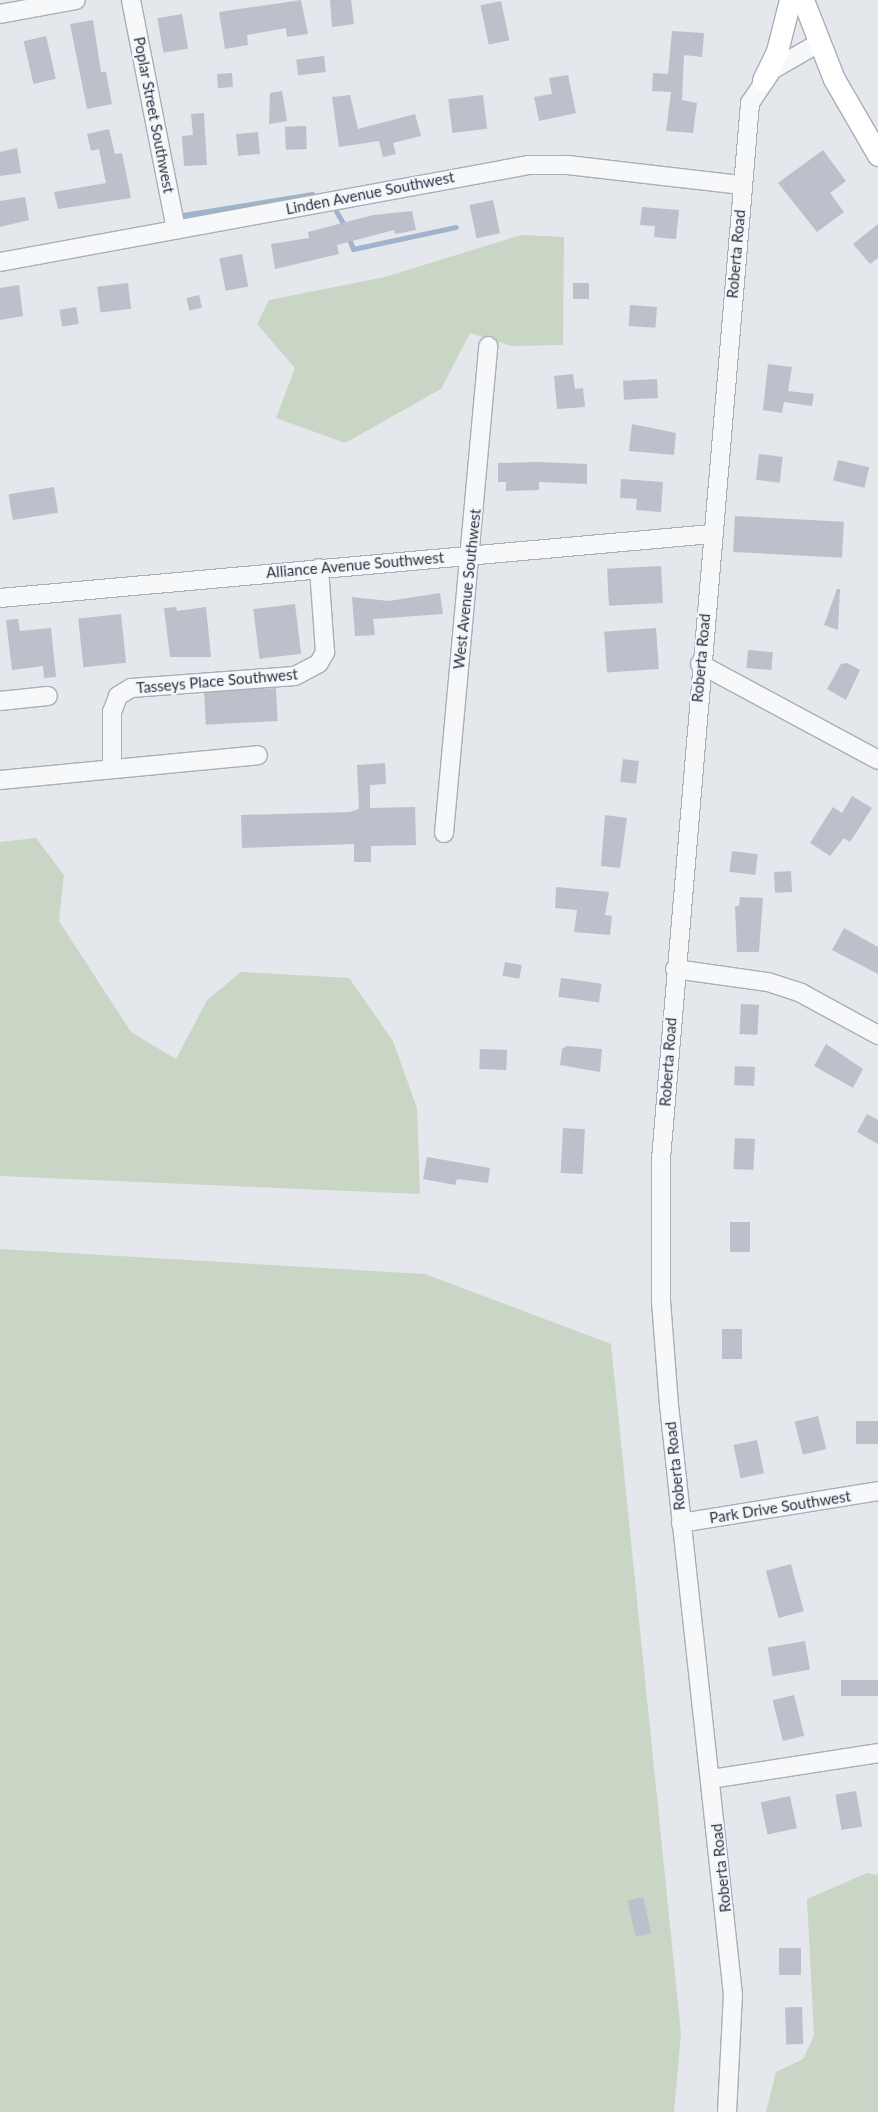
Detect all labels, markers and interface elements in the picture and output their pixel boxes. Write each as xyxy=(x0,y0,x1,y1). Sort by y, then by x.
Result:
street label: Poplar Street Southwest xyxy=(130,35,178,195)
street label: Linden Avenue Southwest xyxy=(284,168,456,218)
street label: Roberta Road xyxy=(723,209,749,299)
street label: West Avenue Southwest xyxy=(450,508,484,670)
street label: Alliance Avenue Southwest xyxy=(265,548,445,582)
street label: Roberta Road xyxy=(688,613,714,703)
street label: Tasseys Place Southwest xyxy=(135,665,299,697)
street label: Roberta Road xyxy=(656,1017,680,1107)
street label: Roberta Road xyxy=(661,1421,689,1511)
street label: Park Drive Southwest xyxy=(708,1487,852,1527)
street label: Roberta Road xyxy=(707,1823,735,1913)

